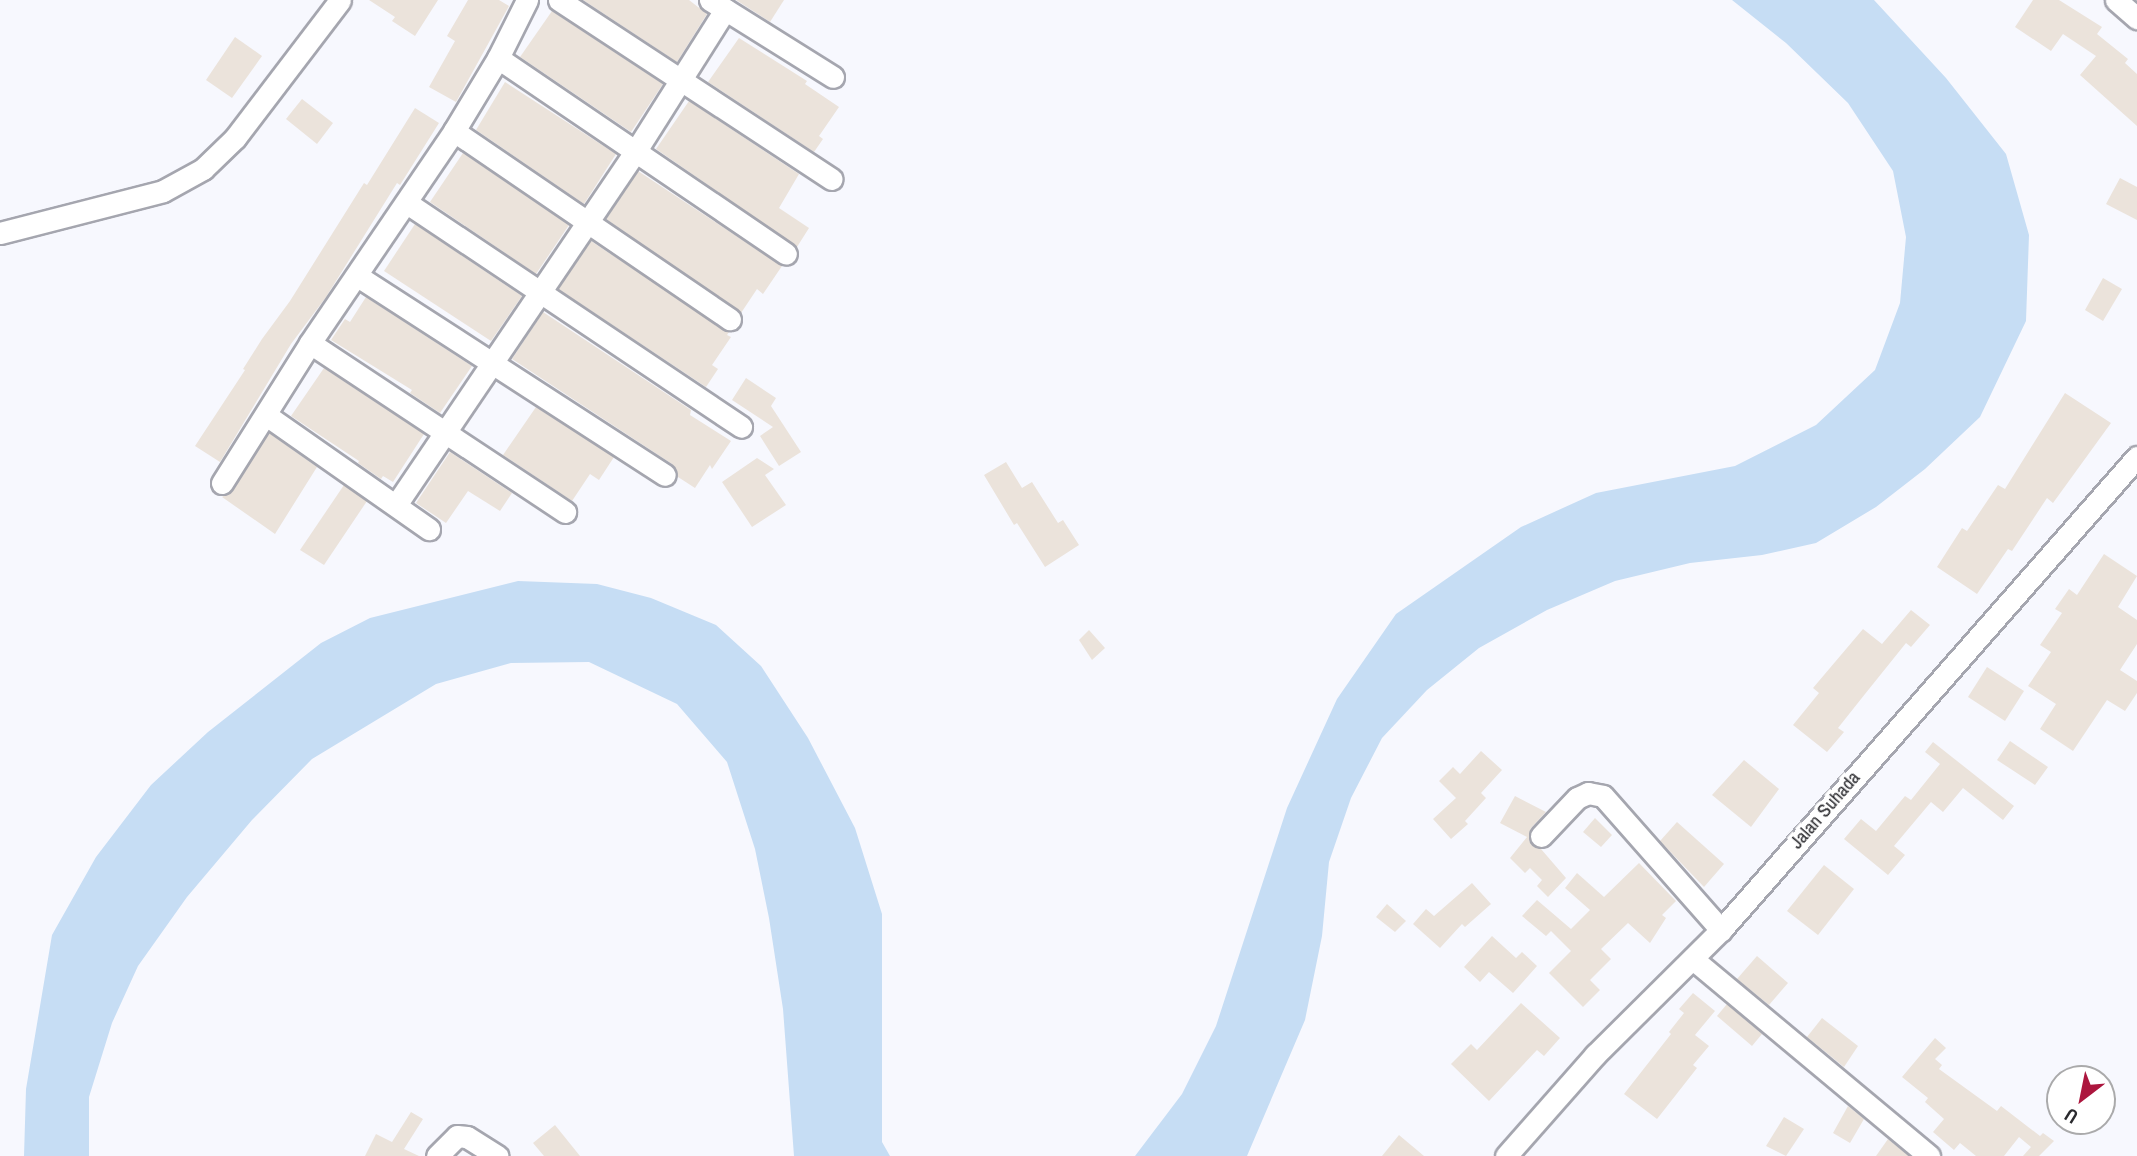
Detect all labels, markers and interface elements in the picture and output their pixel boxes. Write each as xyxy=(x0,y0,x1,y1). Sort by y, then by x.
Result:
street label: Jalan Suhada xyxy=(1785,767,1865,853)
north arrow xyxy=(2046,1065,2116,1135)
text: U xyxy=(2059,1102,2083,1130)

